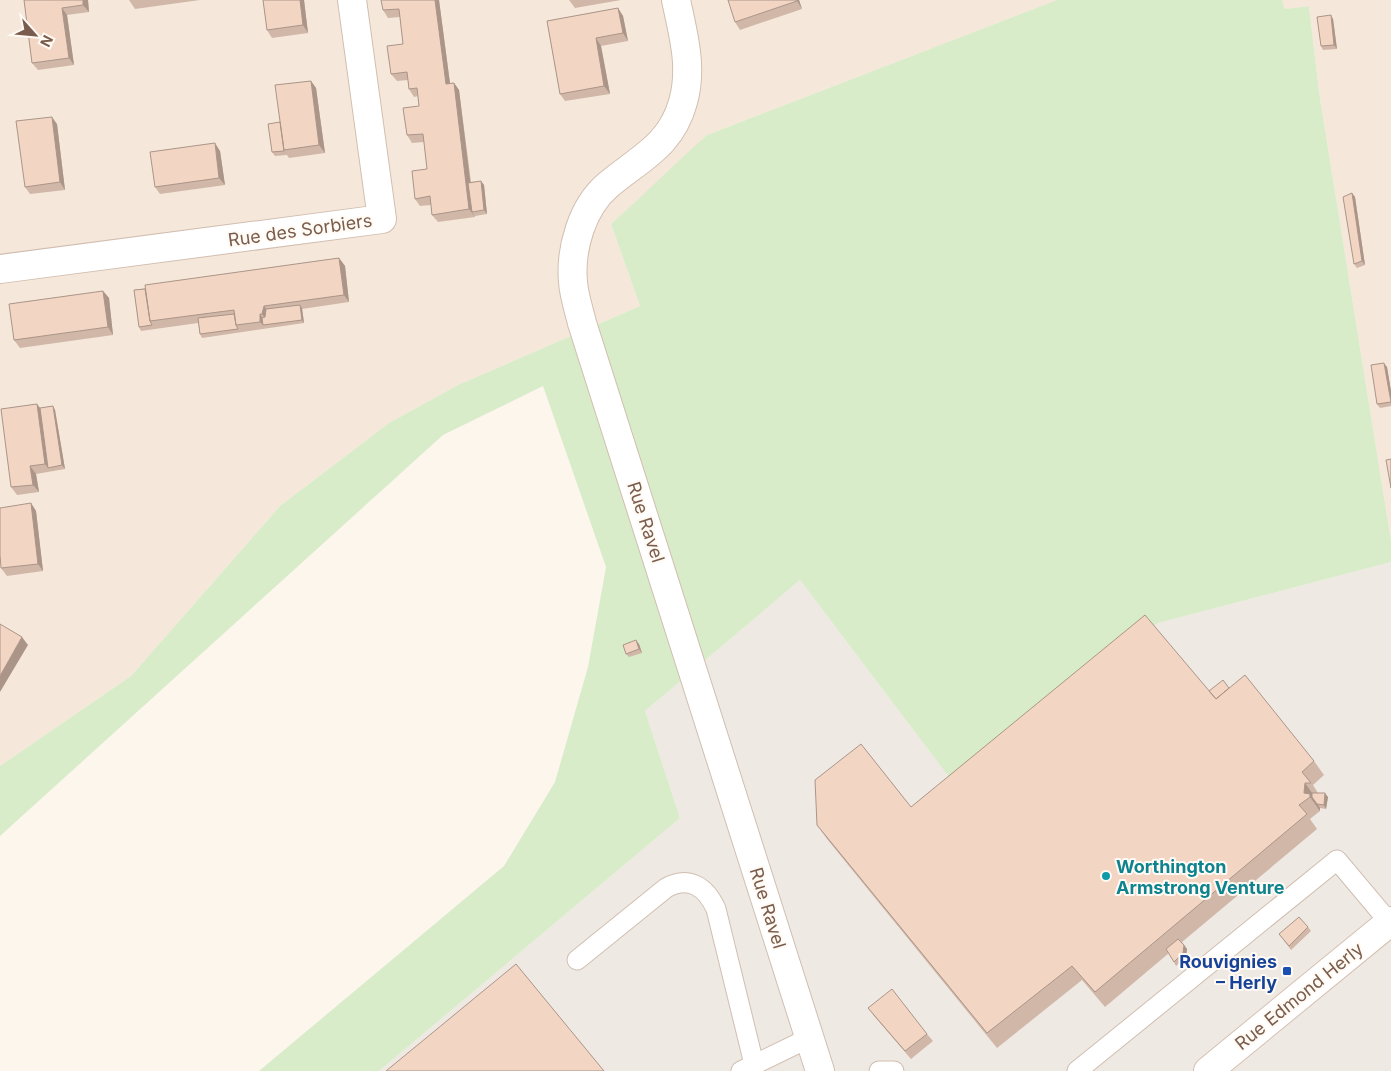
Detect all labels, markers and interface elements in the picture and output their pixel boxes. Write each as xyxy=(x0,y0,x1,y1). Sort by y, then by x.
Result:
north arrow xyxy=(10,10,60,60)
text: N xyxy=(37,33,57,50)
street label: Rue des Sorbiers xyxy=(227,209,373,251)
street label: Rue Ravel xyxy=(623,479,669,565)
place label: Worthington Armstrong Venture xyxy=(1116,856,1285,898)
street label: Rue Ravel xyxy=(746,865,790,951)
marker: Worthington Armstrong Venture xyxy=(1100,870,1112,882)
street label: Rue Edmond Herly xyxy=(1231,938,1367,1054)
place label: Rouvignies – Herly xyxy=(1179,951,1277,993)
marker: Rouvignies – Herly xyxy=(1281,965,1293,977)

